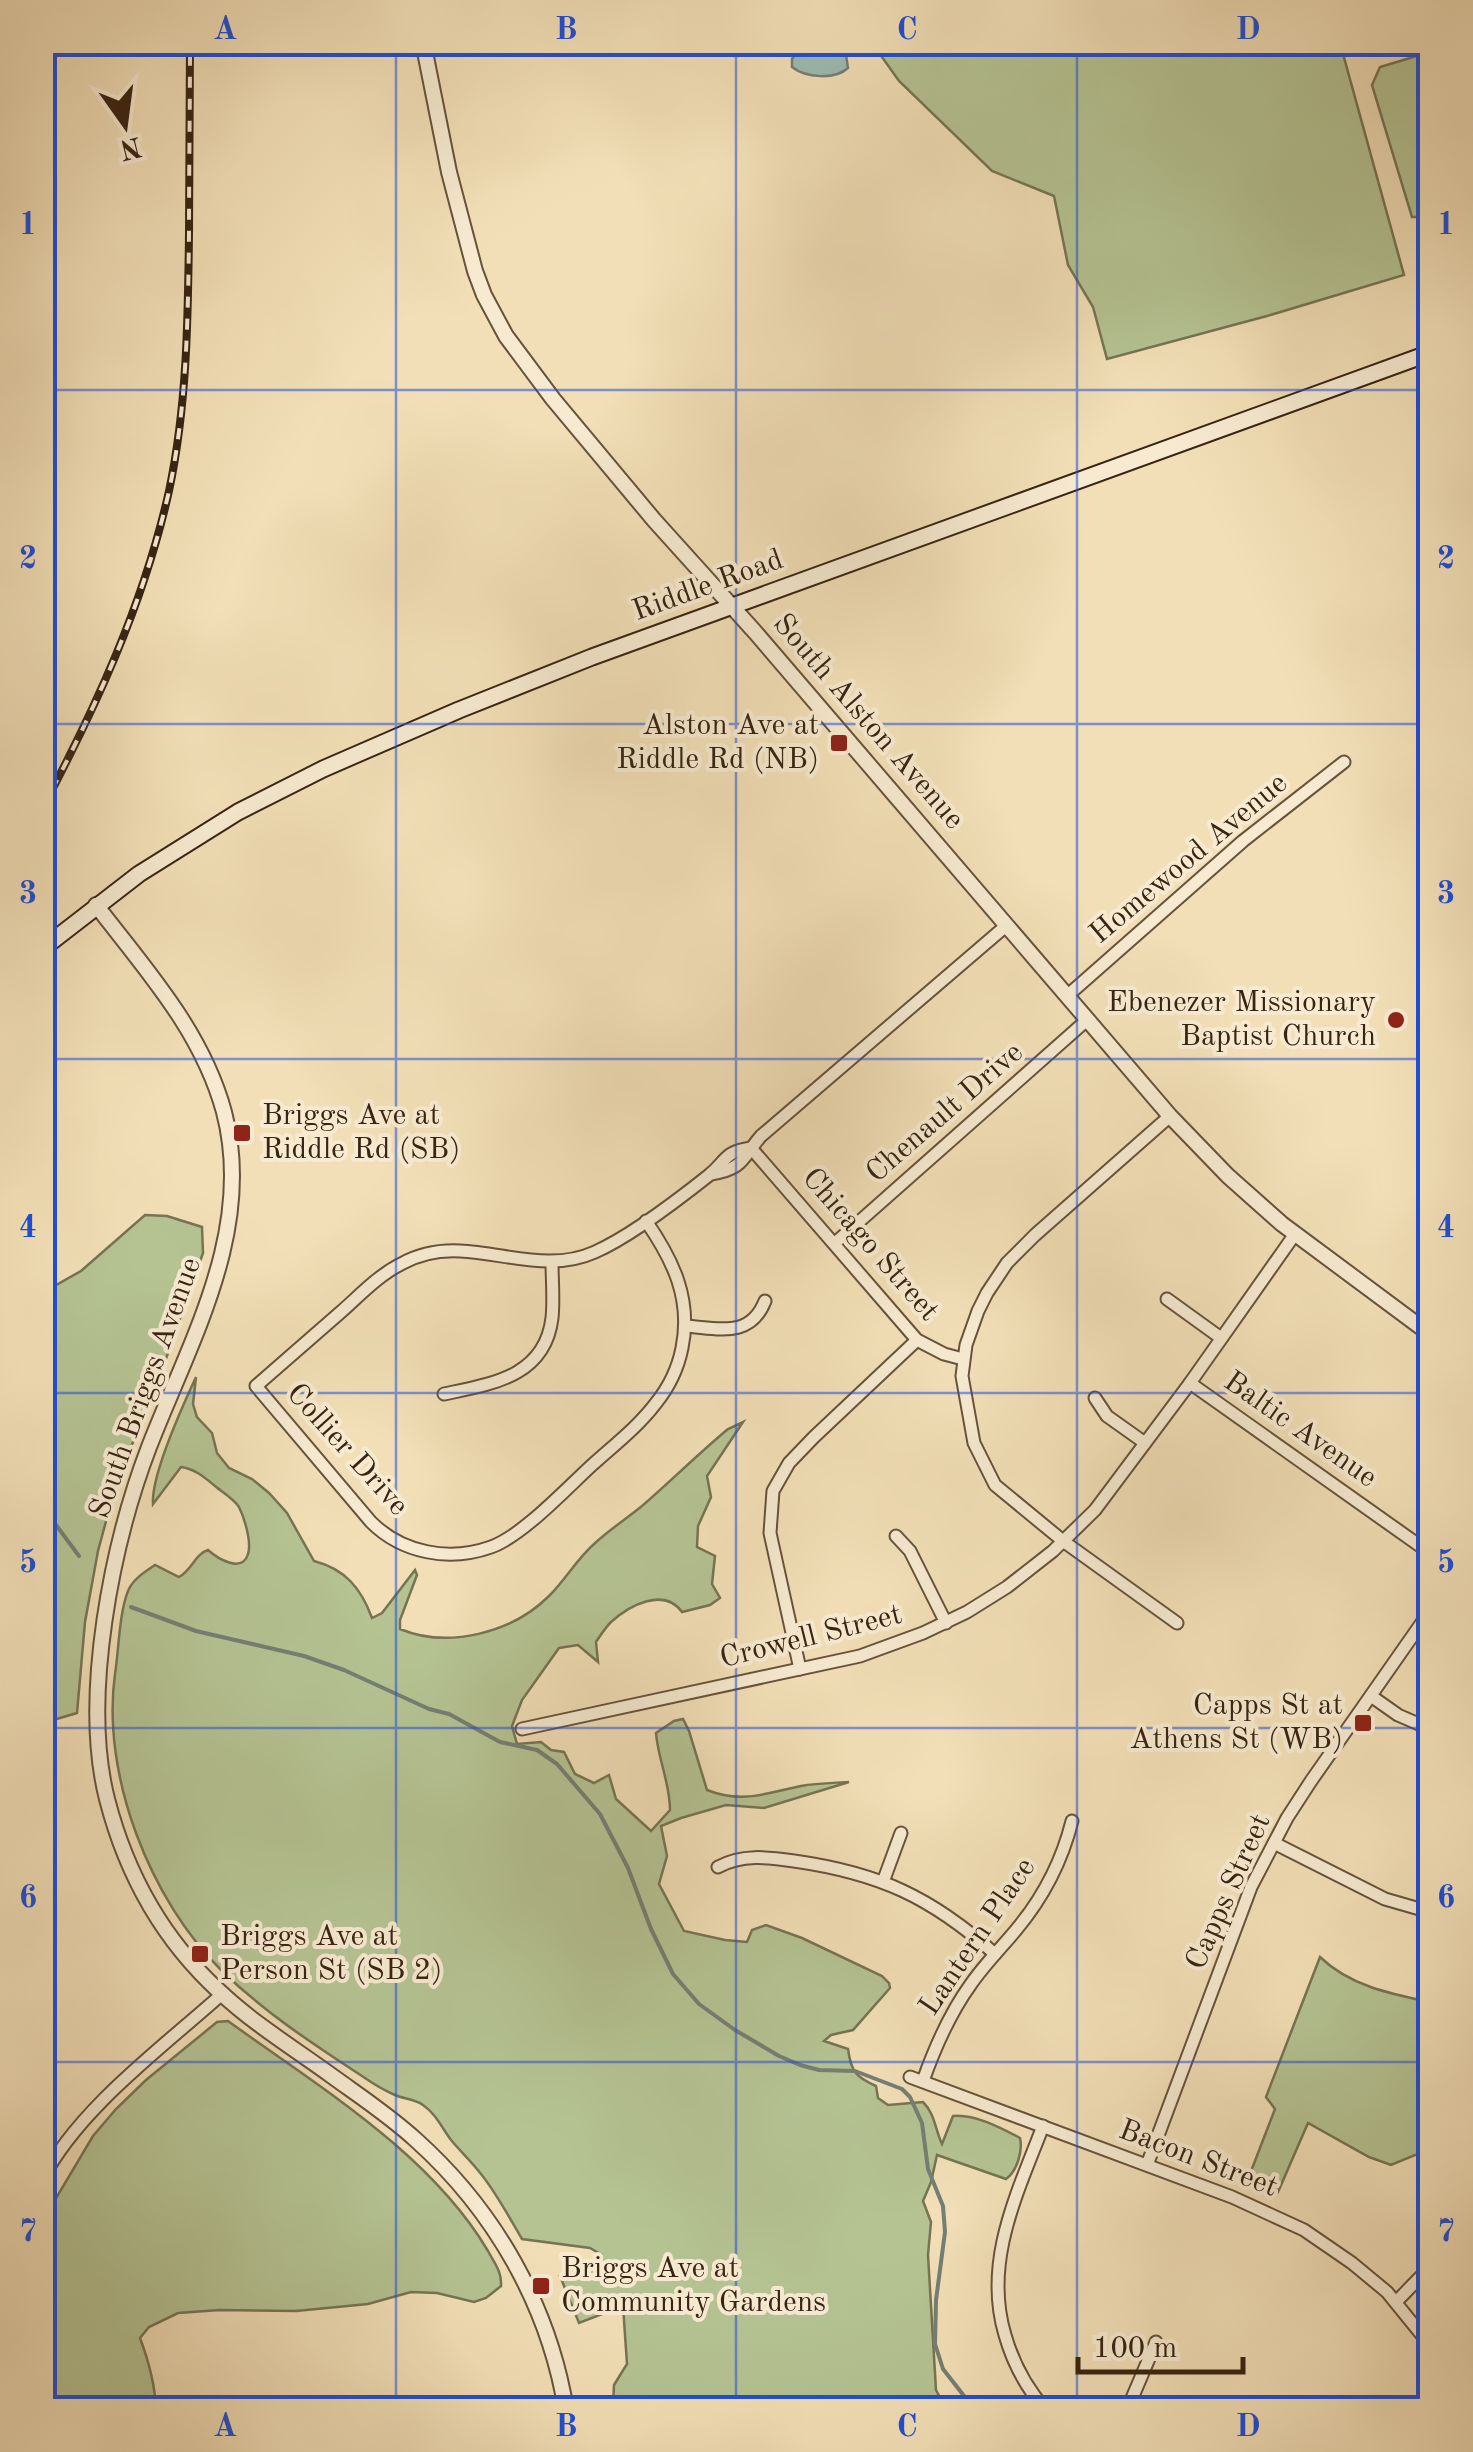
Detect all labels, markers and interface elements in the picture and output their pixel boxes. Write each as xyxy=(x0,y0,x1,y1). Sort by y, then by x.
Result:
text: A xyxy=(213,15,237,47)
text: B xyxy=(555,15,577,47)
text: C xyxy=(896,15,918,47)
text: D xyxy=(1235,15,1261,47)
north arrow xyxy=(75,75,175,175)
text: N xyxy=(116,130,144,163)
text: 1 xyxy=(19,210,37,242)
text: 1 xyxy=(1437,210,1455,242)
text: 2 xyxy=(19,544,37,576)
text: 2 xyxy=(1437,544,1455,576)
street label: Riddle Road xyxy=(629,545,787,627)
street label: South Alston Avenue xyxy=(767,609,969,835)
place label: Alston Ave at Riddle Rd (NB) xyxy=(616,711,819,775)
marker: Alston Ave at Riddle Rd (NB) xyxy=(828,732,850,754)
street label: Homewood Avenue xyxy=(1085,768,1293,950)
text: 3 xyxy=(19,879,37,911)
text: 3 xyxy=(1437,879,1455,911)
place label: Ebenezer Missionary Baptist Church xyxy=(1107,988,1376,1052)
marker: Ebenezer Missionary Baptist Church xyxy=(1385,1009,1407,1031)
street label: Chenault Drive xyxy=(861,1037,1029,1189)
place label: Briggs Ave at Riddle Rd (SB) xyxy=(262,1101,460,1165)
marker: Briggs Ave at Riddle Rd (SB) xyxy=(231,1122,253,1144)
street label: Chicago Street xyxy=(796,1163,944,1327)
text: 4 xyxy=(19,1213,37,1245)
text: 4 xyxy=(1437,1213,1455,1245)
street label: South Briggs Avenue xyxy=(85,1254,207,1522)
street label: Baltic Avenue xyxy=(1218,1366,1382,1494)
street label: Collier Drive xyxy=(280,1378,414,1522)
text: 5 xyxy=(19,1548,37,1580)
text: 5 xyxy=(1437,1548,1455,1580)
street label: Crowell Street xyxy=(717,1600,905,1674)
place label: Capps St at Athens St (WB) xyxy=(1129,1691,1343,1755)
marker: Capps St at Athens St (WB) xyxy=(1352,1712,1374,1734)
street label: Capps Street xyxy=(1181,1810,1277,1974)
street label: Lantern Place xyxy=(915,1853,1041,2021)
text: 6 xyxy=(19,1883,37,1915)
text: 6 xyxy=(1437,1883,1455,1915)
place label: Briggs Ave at Person St (SB 2) xyxy=(220,1922,442,1986)
marker: Briggs Ave at Person St (SB 2) xyxy=(189,1943,211,1965)
street label: Bacon Street xyxy=(1114,2115,1282,2203)
text: 7 xyxy=(19,2217,37,2249)
text: 7 xyxy=(1437,2217,1455,2249)
place label: Briggs Ave at Community Gardens xyxy=(561,2254,826,2318)
marker: Briggs Ave at Community Gardens xyxy=(530,2275,552,2297)
scale bar xyxy=(1078,2312,1243,2374)
text: 100 m xyxy=(1093,2334,1177,2364)
text: A xyxy=(213,2412,237,2444)
text: B xyxy=(555,2412,577,2444)
text: C xyxy=(896,2412,918,2444)
text: D xyxy=(1235,2412,1261,2444)

